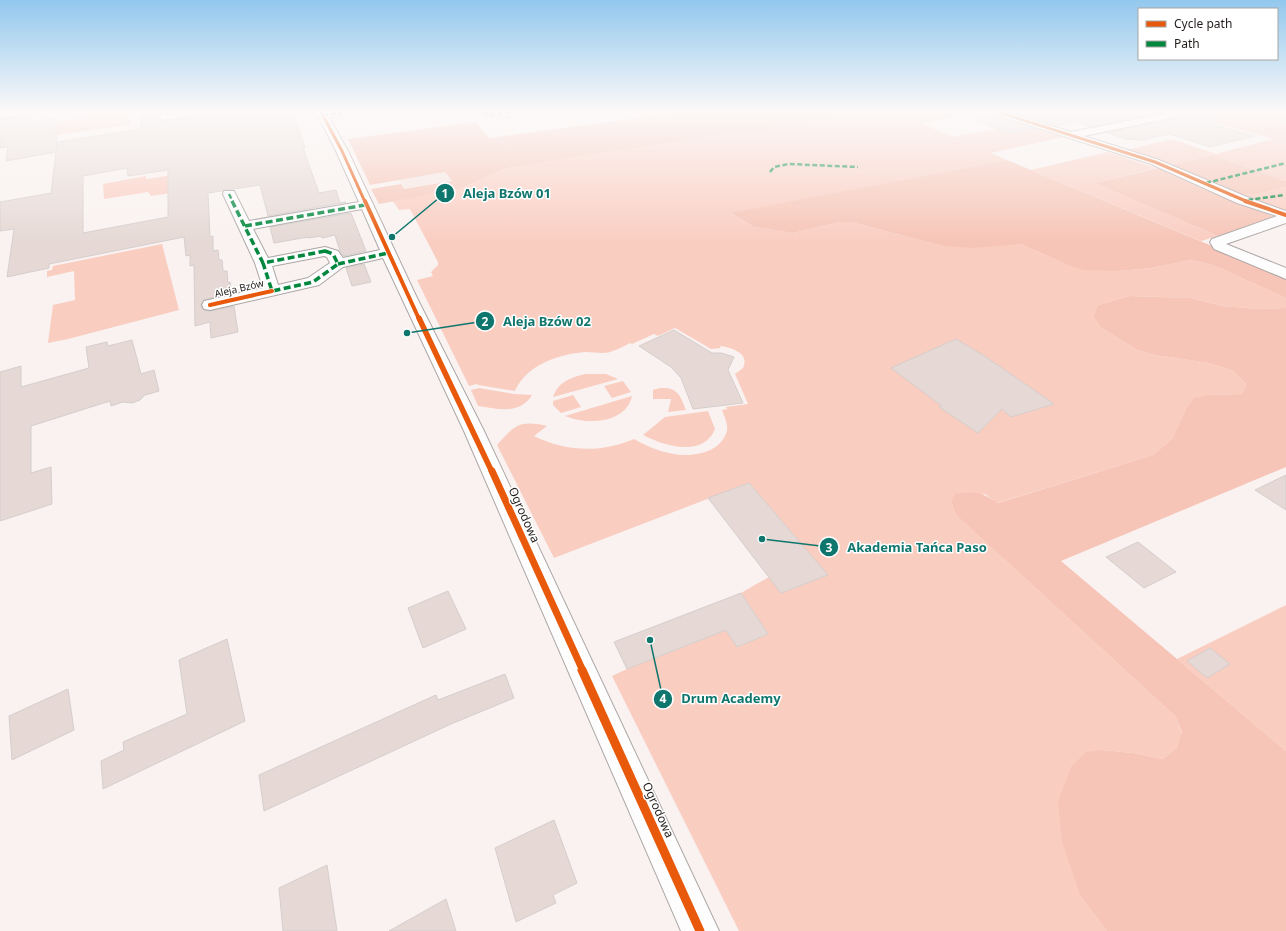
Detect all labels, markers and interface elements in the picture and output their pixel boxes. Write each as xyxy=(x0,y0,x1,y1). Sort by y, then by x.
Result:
legend xyxy=(1138,8,1278,60)
text: Cycle path xyxy=(1174,15,1232,32)
text: Path xyxy=(1174,35,1200,52)
callout: Aleja Bzów 01 xyxy=(435,181,559,206)
text: Aleja Bzów 01 xyxy=(463,184,551,202)
text: 1 xyxy=(442,185,448,202)
street label: Aleja Bzów xyxy=(213,275,265,300)
callout: Aleja Bzów 02 xyxy=(475,309,599,334)
text: Aleja Bzów 02 xyxy=(503,312,591,330)
text: 2 xyxy=(482,313,489,330)
street label: Ogrodowa xyxy=(505,484,544,545)
callout: Akademia Tańca Paso xyxy=(819,535,995,560)
text: Akademia Tańca Paso xyxy=(847,538,987,556)
text: 3 xyxy=(826,539,833,556)
callout: Drum Academy xyxy=(653,686,789,711)
text: Drum Academy xyxy=(681,689,781,707)
text: 4 xyxy=(660,690,667,707)
street label: Ogrodowa xyxy=(639,779,678,840)

